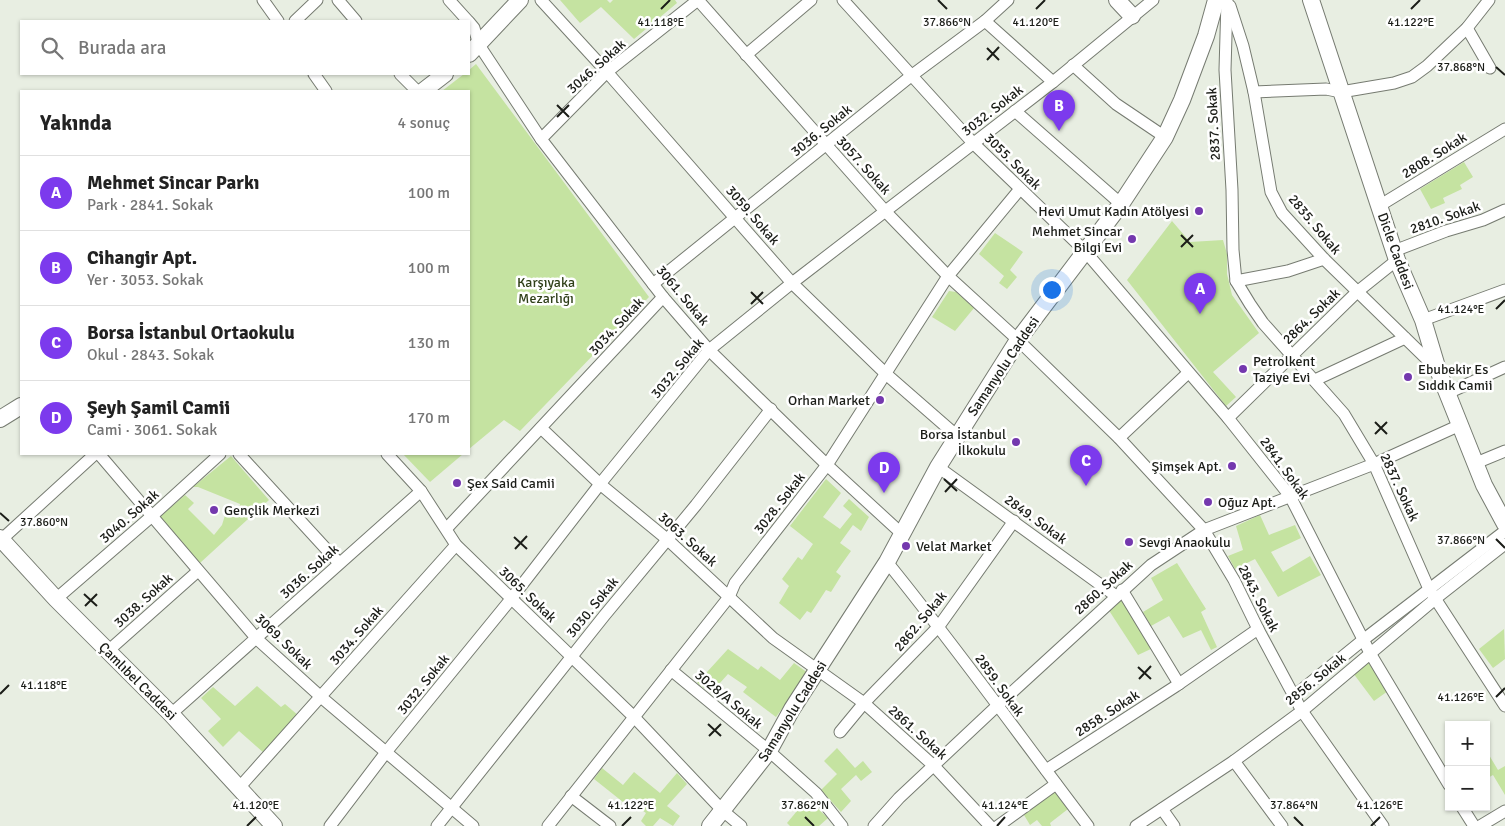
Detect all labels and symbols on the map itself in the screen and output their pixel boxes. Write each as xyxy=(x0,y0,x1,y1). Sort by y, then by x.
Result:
text: 41.118°E xyxy=(638,15,685,30)
text: 37.866°N xyxy=(923,15,971,30)
text: 41.120°E xyxy=(1013,15,1060,30)
text: 41.122°E xyxy=(1388,15,1435,30)
street label: 3046. Sokak xyxy=(563,36,629,97)
text: 37.868°N xyxy=(1437,60,1485,75)
street label: 3032. Sokak xyxy=(958,81,1026,140)
street label: 2837. Sokak xyxy=(1203,87,1224,161)
pin: B xyxy=(1043,90,1075,131)
street label: 3036. Sokak xyxy=(788,101,855,160)
street label: 3055. Sokak xyxy=(981,129,1045,193)
street label: 2808. Sokak xyxy=(1399,129,1470,182)
street label: 3057. Sokak xyxy=(833,132,894,198)
street label: 3059. Sokak xyxy=(722,182,783,249)
street label: 2835. Sokak xyxy=(1285,191,1345,258)
street label: 2810. Sokak xyxy=(1408,198,1483,237)
place label: Hevi Umut Kadın Atölyesi xyxy=(1038,203,1189,220)
marker: Hevi Umut Kadın Atölyesi xyxy=(1193,205,1205,217)
street label: Dicle Caddesi xyxy=(1374,210,1417,292)
place label: Mehmet Sincar Bilgi Evi xyxy=(1032,223,1123,256)
marker: Mehmet Sincar Bilgi Evi xyxy=(1126,233,1138,245)
street label: 3061. Sokak xyxy=(653,262,713,329)
pin: A xyxy=(1184,273,1216,314)
park label: Karşıyaka Mezarlığı xyxy=(517,274,575,307)
your location xyxy=(1039,277,1065,303)
street label: 2864. Sokak xyxy=(1279,285,1344,348)
street label: 3034. Sokak xyxy=(585,294,648,359)
text: 41.124°E xyxy=(1438,302,1485,317)
street label: Samanyolu Caddesi xyxy=(964,313,1043,419)
street label: 3032. Sokak xyxy=(647,335,707,402)
place label: Petrolkent Taziye Evi xyxy=(1253,353,1315,386)
place label: Ebubekir Es Sıddık Camii xyxy=(1418,361,1492,394)
marker: Petrolkent Taziye Evi xyxy=(1237,363,1249,375)
marker: Ebubekir Es Sıddık Camii xyxy=(1402,371,1414,383)
place label: Orhan Market xyxy=(788,392,870,409)
marker: Orhan Market xyxy=(874,394,886,406)
place label: Borsa İstanbul İlkokulu xyxy=(920,426,1006,459)
street label: 2841. Sokak xyxy=(1256,434,1313,503)
marker: Borsa İstanbul İlkokulu xyxy=(1010,436,1022,448)
pin: C xyxy=(1070,445,1102,486)
street label: 2837. Sokak xyxy=(1376,450,1423,524)
pin: D xyxy=(868,452,900,493)
place label: Şimşek Apt. xyxy=(1151,458,1222,475)
marker: Şimşek Apt. xyxy=(1226,460,1238,472)
street label: 3028. Sokak xyxy=(750,469,809,537)
place label: Şex Said Camii xyxy=(467,475,555,492)
marker: Şex Said Camii xyxy=(451,477,463,489)
street label: 3040. Sokak xyxy=(96,486,163,547)
street label: 2849. Sokak xyxy=(1001,491,1070,548)
place label: Oğuz Apt. xyxy=(1218,494,1276,511)
marker: Oğuz Apt. xyxy=(1202,496,1214,508)
place label: Gençlik Merkezi xyxy=(224,502,319,519)
marker: Gençlik Merkezi xyxy=(208,504,220,516)
street label: 3063. Sokak xyxy=(655,509,721,570)
text: 37.860°N xyxy=(20,515,68,530)
text: 37.866°N xyxy=(1437,533,1485,548)
place label: Sevgi Anaokulu xyxy=(1139,534,1231,551)
marker: Sevgi Anaokulu xyxy=(1123,536,1135,548)
place label: Velat Market xyxy=(916,538,992,555)
marker: Velat Market xyxy=(900,540,912,552)
street label: 3036. Sokak xyxy=(276,541,342,602)
street label: 2860. Sokak xyxy=(1070,557,1136,618)
street label: 2843. Sokak xyxy=(1234,562,1283,635)
street label: 3065. Sokak xyxy=(495,563,560,626)
street label: 3038. Sokak xyxy=(110,570,176,631)
street label: 3030. Sokak xyxy=(563,574,622,641)
street label: 2862. Sokak xyxy=(890,588,950,655)
street label: 3034. Sokak xyxy=(326,602,387,669)
street label: 3069. Sokak xyxy=(251,610,316,673)
street label: Çamlıbel Caddesi xyxy=(95,639,180,724)
street label: 2856. Sokak xyxy=(1282,650,1349,709)
street label: 3032. Sokak xyxy=(394,651,453,718)
street label: 2859. Sokak xyxy=(971,651,1028,720)
street label: Samanyolu Caddesi xyxy=(754,658,830,765)
street label: 3028/A Sokak xyxy=(691,666,766,733)
text: 41.118°E xyxy=(21,678,68,693)
street label: 2858. Sokak xyxy=(1072,686,1143,740)
text: 41.126°E xyxy=(1438,690,1485,705)
street label: 2861. Sokak xyxy=(885,702,951,763)
text: 41.120°E xyxy=(233,798,280,813)
text: 41.122°E xyxy=(608,798,655,813)
text: 37.862°N xyxy=(781,798,829,813)
text: 41.124°E xyxy=(982,798,1029,813)
text: 37.864°N xyxy=(1270,798,1318,813)
text: 41.126°E xyxy=(1357,798,1404,813)

